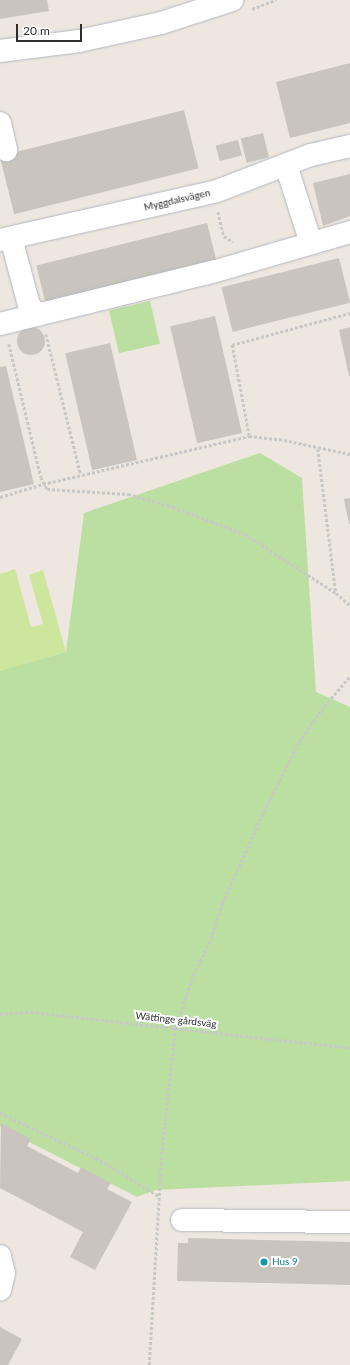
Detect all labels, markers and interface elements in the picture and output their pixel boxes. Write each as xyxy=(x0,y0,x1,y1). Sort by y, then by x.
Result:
scale bar xyxy=(18,16,84,42)
text: 20 m xyxy=(23,23,50,38)
street label: Myggdalsvägen xyxy=(143,187,211,213)
street label: Wättinge gårdsväg xyxy=(135,1010,217,1030)
place label: Hus 9 xyxy=(272,1256,298,1268)
marker: Hus 9 xyxy=(259,1257,269,1267)

